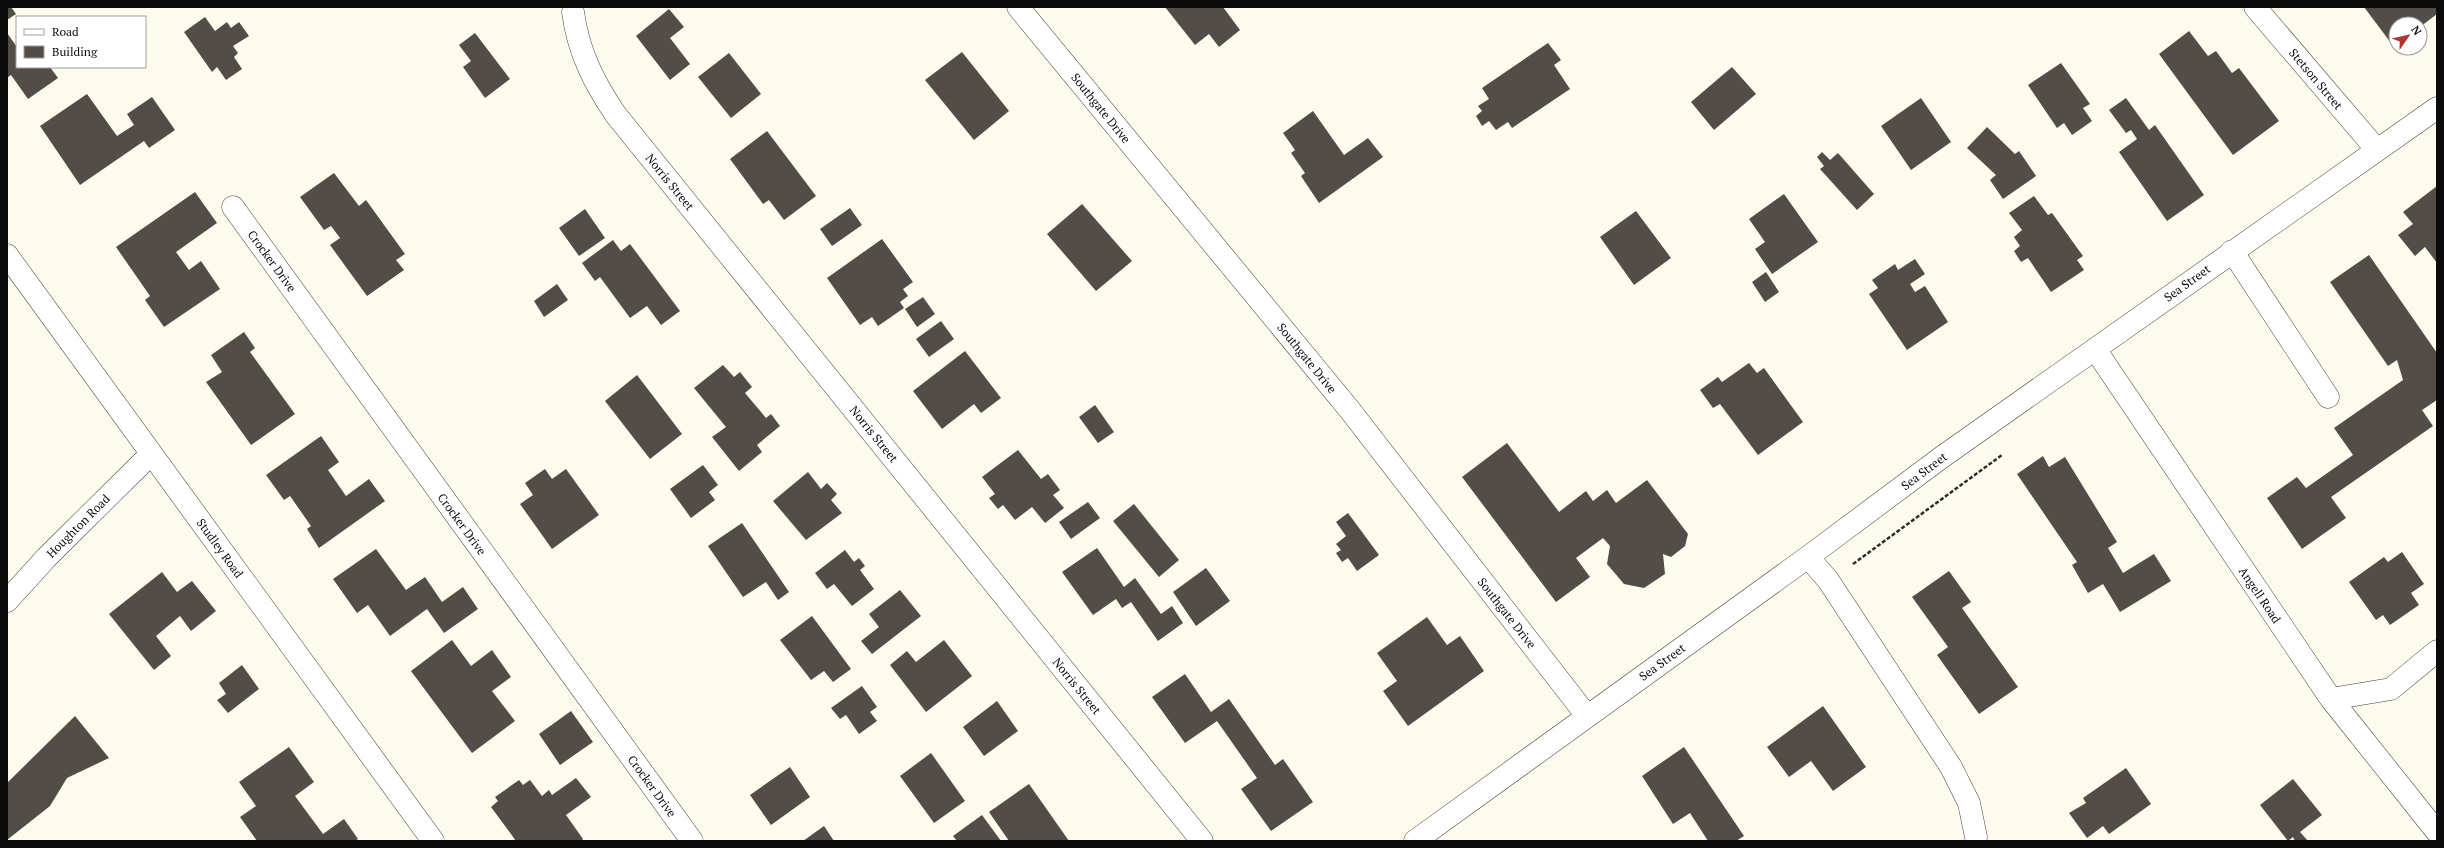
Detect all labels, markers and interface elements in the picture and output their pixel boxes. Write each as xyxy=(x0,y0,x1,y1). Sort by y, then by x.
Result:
legend xyxy=(16,16,146,68)
north arrow xyxy=(2388,16,2428,56)
text: N xyxy=(2408,23,2425,38)
text: Road xyxy=(52,24,79,39)
text: Building xyxy=(52,44,98,59)
street label: Stetson Street xyxy=(2286,45,2346,113)
street label: Southgate Drive xyxy=(1068,70,1134,146)
street label: Norris Street xyxy=(643,151,698,214)
street label: Crocker Drive xyxy=(245,227,299,295)
street label: Sea Street xyxy=(2161,261,2213,305)
street label: Southgate Drive xyxy=(1274,320,1340,396)
street label: Norris Street xyxy=(847,403,902,466)
street label: Sea Street xyxy=(1898,449,1950,493)
street label: Crocker Drive xyxy=(435,490,489,558)
street label: Houghton Road xyxy=(43,491,113,561)
street label: Studley Road xyxy=(193,515,247,581)
street label: Angell Road xyxy=(2236,564,2284,626)
street label: Southgate Drive xyxy=(1475,575,1539,651)
street label: Sea Street xyxy=(1636,640,1688,684)
street label: Norris Street xyxy=(1050,655,1105,718)
street label: Crocker Drive xyxy=(625,752,679,820)

